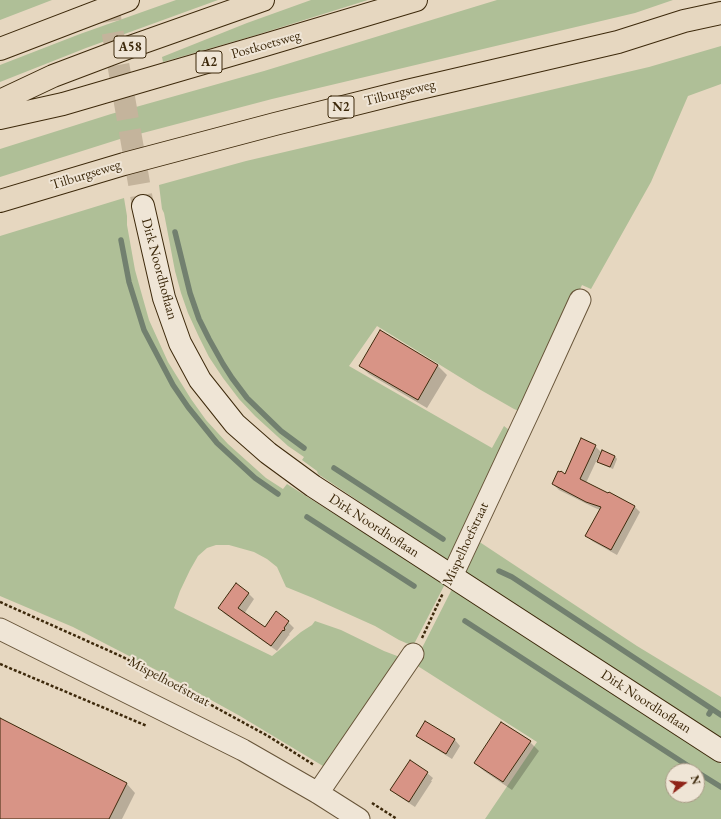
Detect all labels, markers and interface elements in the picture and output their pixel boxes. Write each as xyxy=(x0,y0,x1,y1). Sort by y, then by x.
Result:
street label: Postkoetsweg xyxy=(229,27,303,63)
road number: A58 xyxy=(114,36,146,58)
road number: A2 xyxy=(196,51,222,73)
street label: Tilburgseweg xyxy=(363,76,437,110)
road number: N2 xyxy=(328,96,354,118)
street label: Tilburgseweg xyxy=(49,156,123,194)
street label: Dirk Noordhoflaan xyxy=(137,216,181,322)
street label: Dirk Noordhoflaan xyxy=(326,490,422,562)
street label: Mispelhoefstraat xyxy=(439,500,493,588)
street label: Mispelhoefstraat xyxy=(125,653,213,711)
street label: Dirk Noordhoflaan xyxy=(598,666,694,738)
north arrow xyxy=(665,763,705,803)
text: N xyxy=(688,774,704,786)

